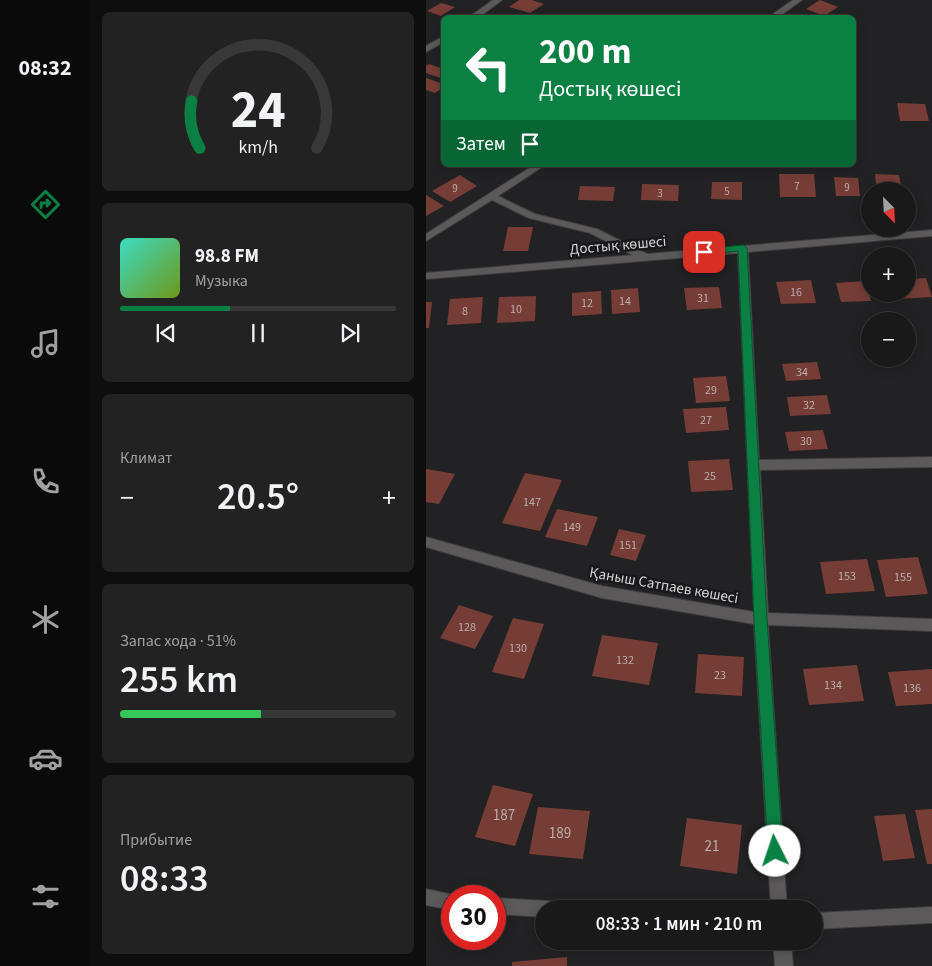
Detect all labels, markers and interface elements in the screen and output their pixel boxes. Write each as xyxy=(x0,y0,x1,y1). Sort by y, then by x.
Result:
text: 200 m xyxy=(539,27,631,77)
icon: left xyxy=(456,35,521,100)
text: 08:32 xyxy=(18,52,72,84)
text: Достық көшесі xyxy=(539,73,681,105)
text: 24 xyxy=(231,74,285,148)
icon: arrive xyxy=(516,130,544,158)
text: Затем xyxy=(456,131,506,158)
text: km/h xyxy=(238,135,278,160)
house number: 7 xyxy=(794,179,800,194)
house number: 9 xyxy=(844,180,850,195)
house number: 9 xyxy=(452,181,458,196)
north arrow xyxy=(861,182,916,238)
map controls xyxy=(861,182,916,367)
house number: 5 xyxy=(724,184,730,199)
house number: 3 xyxy=(657,186,663,201)
icon: directions xyxy=(28,187,63,222)
street label: Достық көшесі xyxy=(569,231,667,260)
pin xyxy=(683,231,725,273)
icon: arrive xyxy=(690,238,718,266)
text: 98.8 FM xyxy=(195,243,259,270)
button: + xyxy=(861,247,916,302)
text: Музыка xyxy=(195,270,248,292)
house number: 16 xyxy=(790,284,802,301)
house number: 31 xyxy=(697,290,709,307)
house number: 14 xyxy=(619,293,631,310)
house number: 12 xyxy=(581,295,593,312)
house number: 10 xyxy=(510,301,522,318)
house number: 8 xyxy=(462,303,468,320)
button: − xyxy=(861,312,916,367)
icon: previous xyxy=(152,319,180,347)
icon: pause xyxy=(244,319,272,347)
icon: next xyxy=(336,319,364,347)
icon: music xyxy=(28,326,63,361)
house number: 34 xyxy=(796,364,808,381)
house number: 29 xyxy=(705,382,717,399)
house number: 32 xyxy=(803,397,815,414)
house number: 27 xyxy=(700,412,712,429)
house number: 30 xyxy=(800,433,812,450)
text: Климат xyxy=(120,447,172,469)
icon: phone xyxy=(28,464,63,499)
house number: 25 xyxy=(704,468,716,485)
text: 20.5° xyxy=(217,470,299,524)
text: − xyxy=(120,478,134,518)
text: + xyxy=(382,478,396,518)
house number: 147 xyxy=(523,494,541,511)
house number: 149 xyxy=(563,519,581,536)
house number: 151 xyxy=(619,537,637,554)
street label: Қаныш Сатпаев көшесі xyxy=(588,562,740,609)
house number: 153 xyxy=(838,568,856,585)
house number: 155 xyxy=(894,569,912,586)
icon: climate xyxy=(28,602,63,637)
house number: 128 xyxy=(458,619,476,636)
text: Запас хода · 51% xyxy=(120,630,236,652)
house number: 130 xyxy=(509,640,527,657)
house number: 132 xyxy=(616,652,634,669)
text: 255 km xyxy=(120,653,238,707)
house number: 23 xyxy=(714,667,726,684)
house number: 134 xyxy=(824,677,842,694)
house number: 136 xyxy=(903,680,921,697)
icon: car xyxy=(28,741,63,776)
house number: 187 xyxy=(493,805,515,826)
house number: 189 xyxy=(549,823,571,844)
position arrow xyxy=(748,824,800,876)
text: Прибытие xyxy=(120,829,192,851)
house number: 21 xyxy=(705,836,719,857)
text: 08:33 xyxy=(120,852,208,906)
icon: filters xyxy=(28,879,63,914)
speed limit sign: 30 xyxy=(441,885,506,950)
text: 08:33 · 1 мин · 210 m xyxy=(596,911,762,938)

